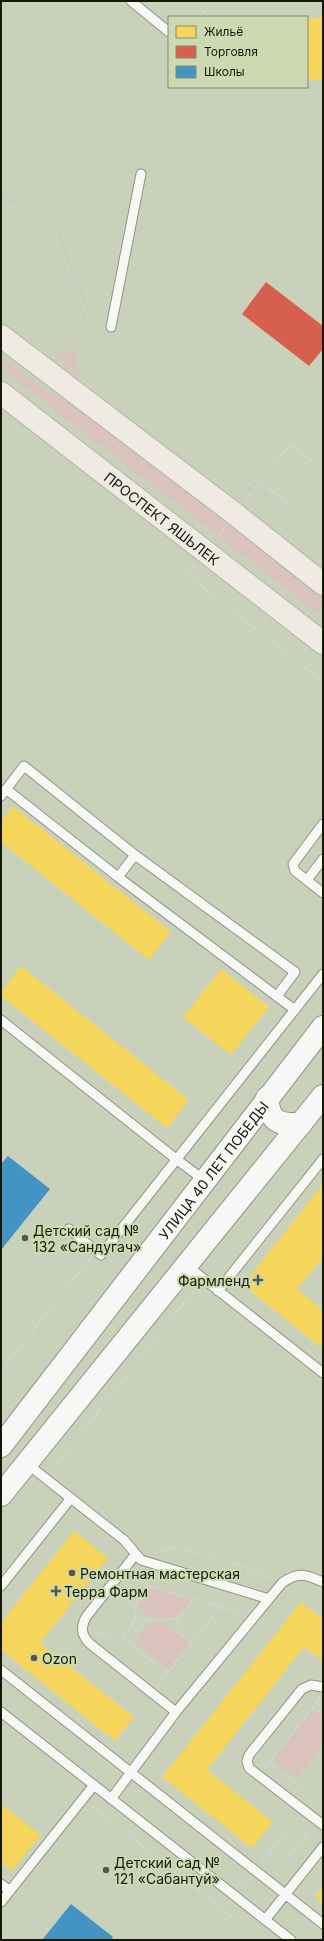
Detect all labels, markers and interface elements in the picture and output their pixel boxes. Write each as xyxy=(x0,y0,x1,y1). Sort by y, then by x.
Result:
legend xyxy=(168,16,308,88)
text: Жильё xyxy=(204,24,243,39)
text: Торговля xyxy=(204,44,258,59)
text: Школы xyxy=(204,64,245,79)
street label: ПРОСПЕКТ ЯШЬЛЕК xyxy=(101,468,224,569)
street label: УЛИЦА 40 ЛЕТ ПОБЕДЫ xyxy=(155,1098,272,1243)
place label: Детский сад № 132 «Сандугач» xyxy=(33,1222,141,1255)
marker: Детский сад № 132 «Сандугач» xyxy=(20,1233,30,1243)
place label: Фармленд xyxy=(178,1272,250,1289)
marker: Фармленд xyxy=(253,1275,263,1285)
place label: Ремонтная мастерская xyxy=(80,1565,240,1582)
marker: Ремонтная мастерская xyxy=(67,1568,77,1578)
place label: Терра Фарм xyxy=(64,1583,148,1600)
marker: Терра Фарм xyxy=(51,1586,61,1596)
place label: Ozon xyxy=(42,1650,77,1667)
marker: Ozon xyxy=(29,1653,39,1663)
place label: Детский сад № 121 «Сабантуй» xyxy=(114,1854,220,1887)
marker: Детский сад № 121 «Сабантуй» xyxy=(101,1865,111,1875)

